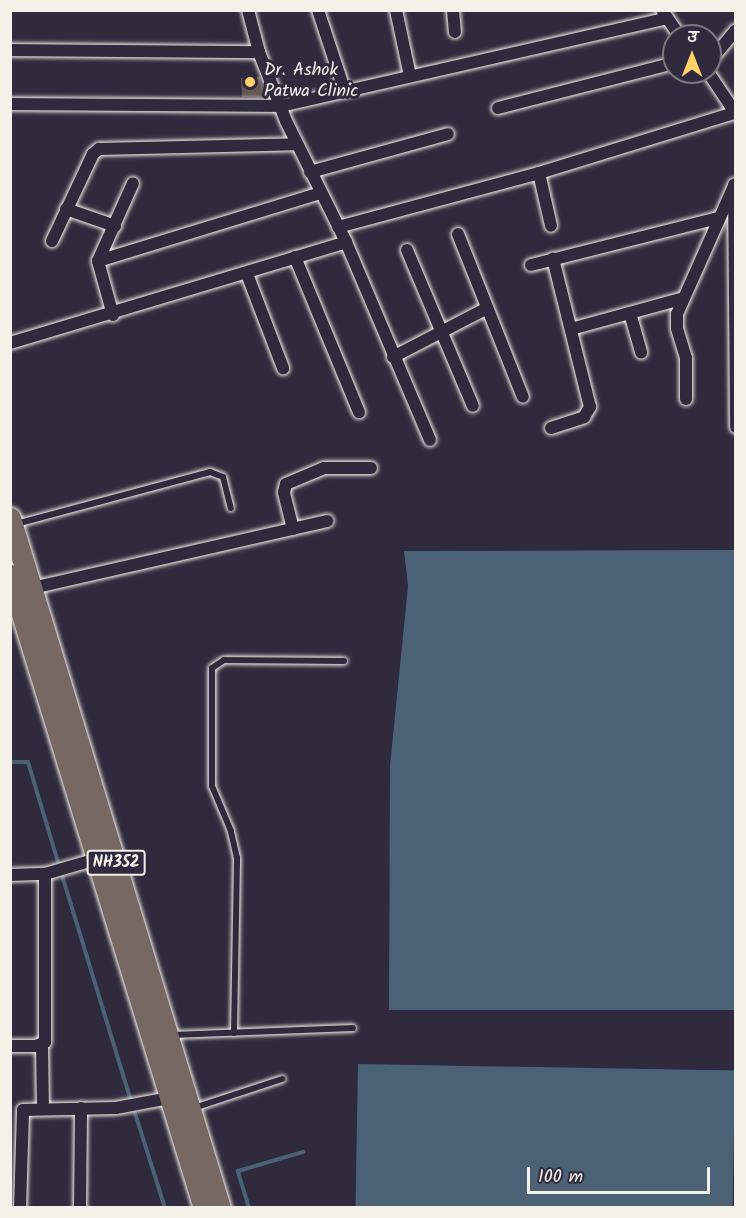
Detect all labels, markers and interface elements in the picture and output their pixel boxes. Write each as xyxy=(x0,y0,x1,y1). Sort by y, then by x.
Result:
north arrow xyxy=(662,24,722,84)
text: उ xyxy=(687,25,697,50)
place label: Dr. Ashok Patwa Clinic xyxy=(264,61,358,104)
marker: Dr. Ashok Patwa Clinic xyxy=(241,73,259,91)
road number: NH352 xyxy=(86,850,146,876)
scale bar xyxy=(530,1155,713,1193)
text: 100 m xyxy=(538,1163,583,1192)

